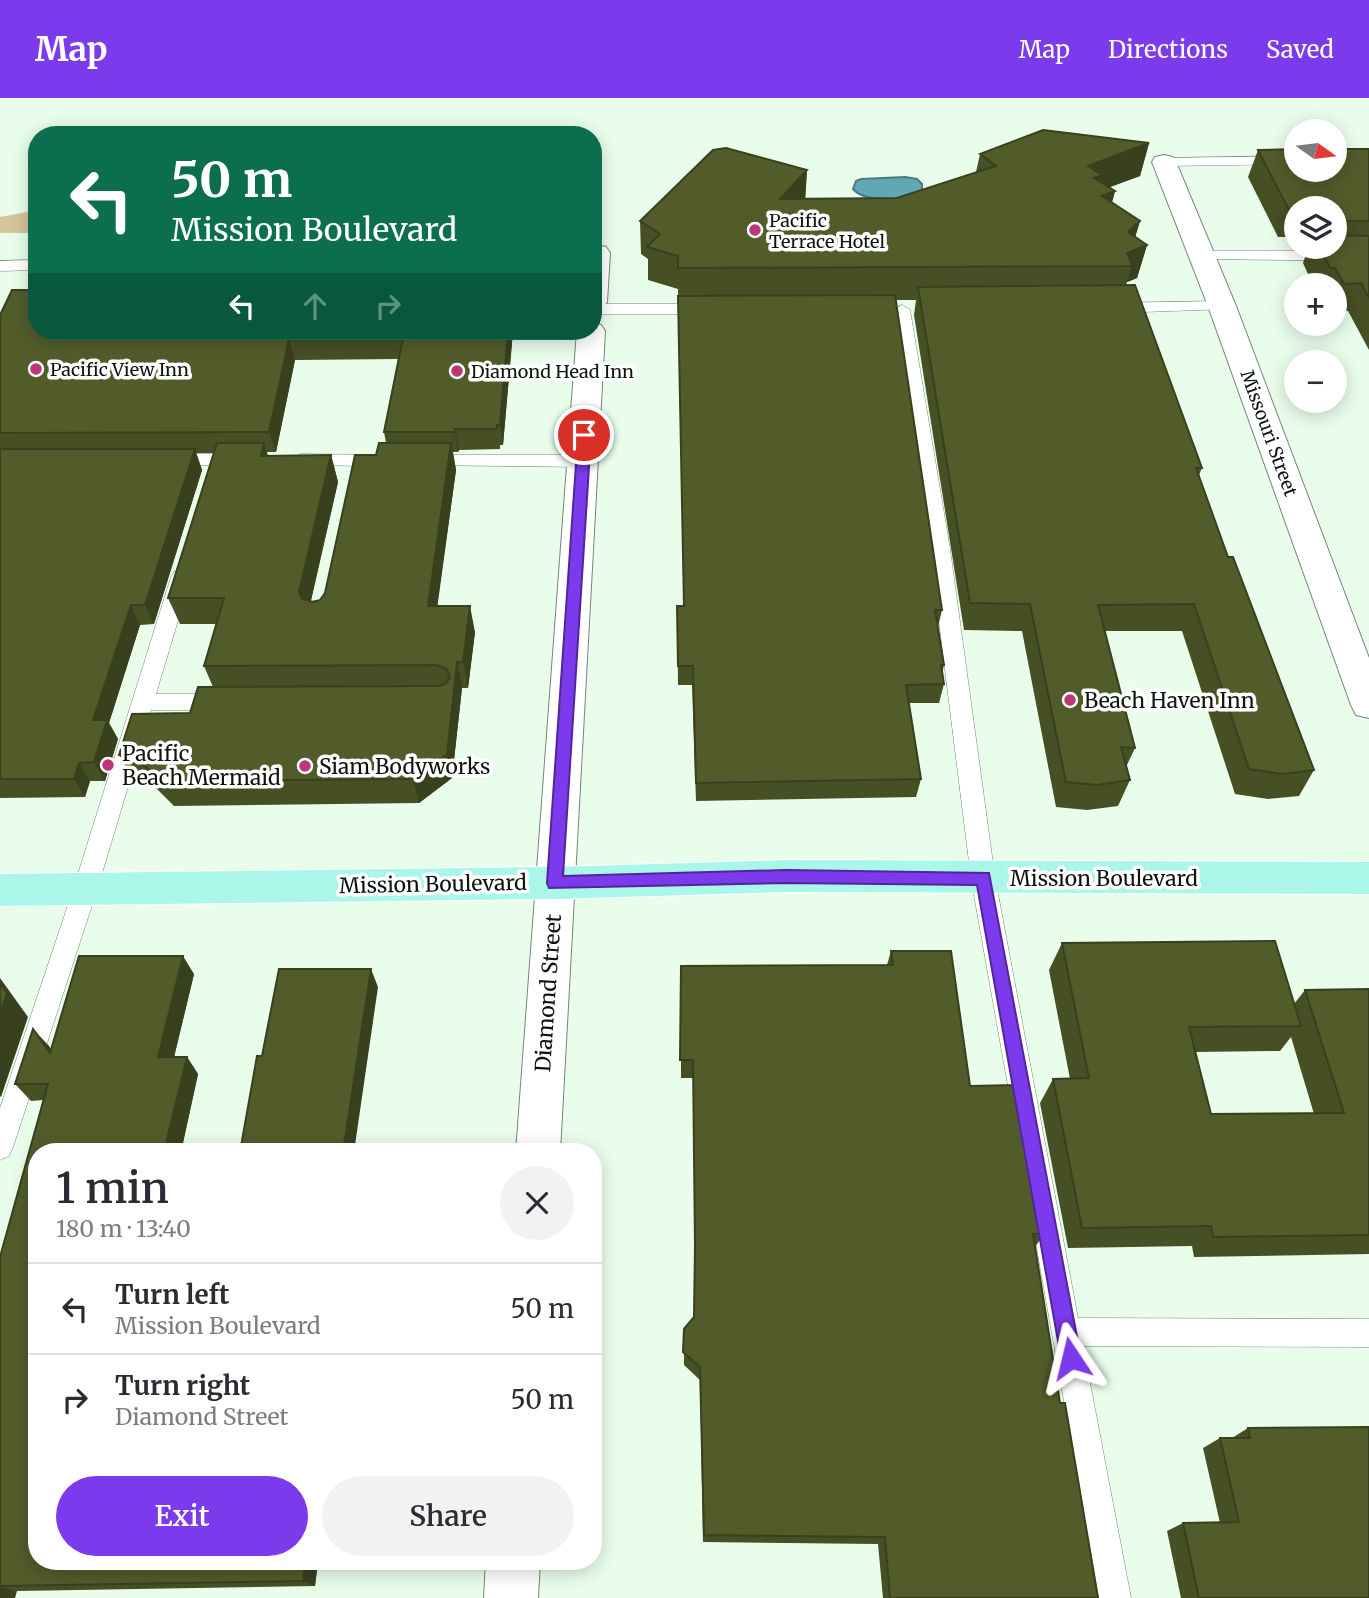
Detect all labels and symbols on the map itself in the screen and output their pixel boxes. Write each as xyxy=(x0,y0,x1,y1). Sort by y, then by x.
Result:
north arrow xyxy=(1284,119,1348,182)
place label: Pacific Terrace Hotel xyxy=(769,209,885,253)
marker: Pacific Terrace Hotel xyxy=(747,222,763,238)
place label: Pacific View Inn xyxy=(50,358,189,381)
place label: Diamond Head Inn xyxy=(471,360,634,383)
marker: Pacific View Inn xyxy=(28,361,44,377)
marker: Diamond Head Inn xyxy=(449,363,465,379)
street label: Missouri Street xyxy=(1236,367,1302,499)
pin xyxy=(554,405,614,465)
place label: Beach Haven Inn xyxy=(1084,687,1255,714)
marker: Beach Haven Inn xyxy=(1062,692,1078,708)
place label: Pacific Beach Mermaid xyxy=(122,740,281,791)
place label: Siam Bodyworks xyxy=(319,753,490,780)
marker: Pacific Beach Mermaid xyxy=(100,757,116,773)
marker: Siam Bodyworks xyxy=(297,758,313,774)
street label: Mission Boulevard xyxy=(1010,865,1198,892)
street label: Mission Boulevard xyxy=(339,869,527,899)
street label: Diamond Street xyxy=(529,913,567,1073)
position arrow xyxy=(1034,1321,1108,1395)

